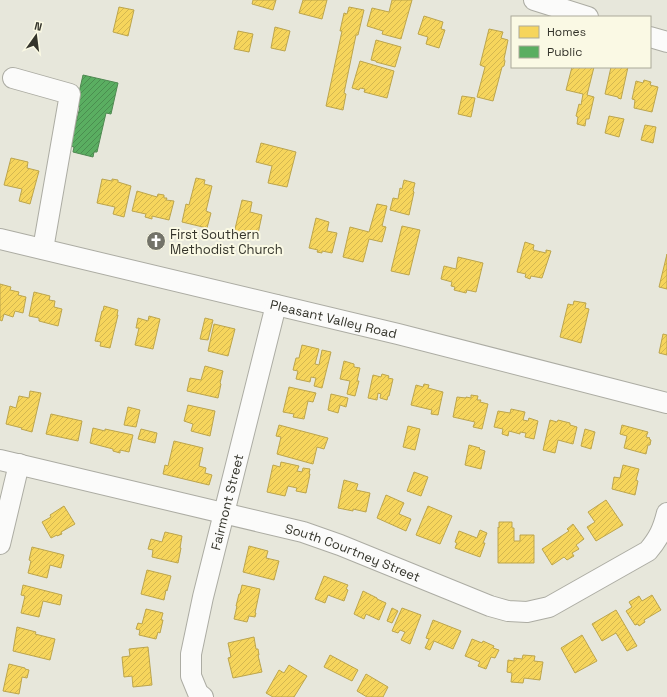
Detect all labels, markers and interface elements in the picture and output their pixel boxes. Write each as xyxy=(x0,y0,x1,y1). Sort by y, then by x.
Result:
north arrow xyxy=(16,16,56,56)
legend xyxy=(511,16,651,68)
text: N xyxy=(33,19,44,34)
text: Homes xyxy=(547,24,586,40)
text: Public xyxy=(547,44,582,60)
place label: First Southern Methodist Church xyxy=(170,226,283,258)
church icon: First Southern Methodist Church xyxy=(145,230,167,252)
street label: Pleasant Valley Road xyxy=(268,296,399,342)
street label: Fairmont Street xyxy=(207,452,247,552)
street label: South Courtney Street xyxy=(283,520,423,586)

